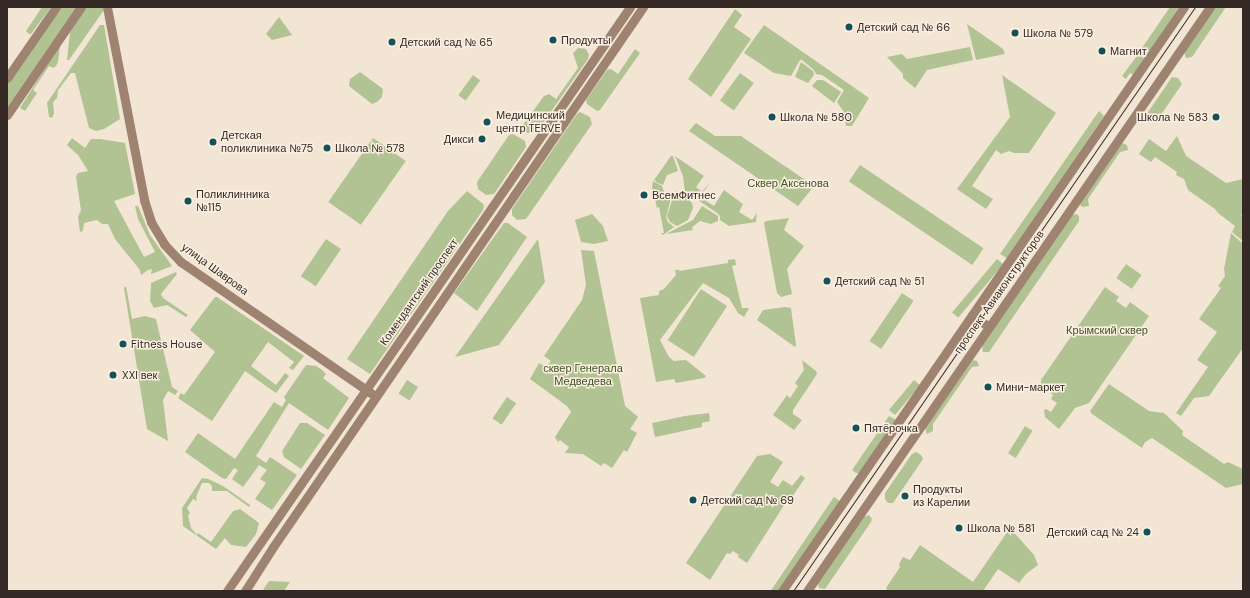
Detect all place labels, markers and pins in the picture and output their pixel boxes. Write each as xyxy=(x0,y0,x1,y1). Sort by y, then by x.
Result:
place label: Детский сад № 66 xyxy=(857,20,950,34)
marker: Детский сад № 66 xyxy=(844,22,854,32)
place label: Школа № 579 xyxy=(1023,26,1093,40)
marker: Школа № 579 xyxy=(1010,28,1020,38)
place label: Продукты xyxy=(561,33,611,47)
place label: Детский сад № 65 xyxy=(400,35,493,49)
marker: Продукты xyxy=(548,35,558,45)
marker: Детский сад № 65 xyxy=(387,37,397,47)
place label: Магнит xyxy=(1110,44,1147,58)
marker: Магнит xyxy=(1097,46,1107,56)
place label: Медицинский центр TERVE xyxy=(496,109,565,135)
place label: Школа № 580 xyxy=(780,110,852,124)
place label: Школа № 583 xyxy=(1137,110,1208,124)
marker: Школа № 580 xyxy=(767,112,777,122)
marker: Школа № 583 xyxy=(1211,112,1221,122)
marker: Медицинский центр TERVE xyxy=(481,116,493,128)
place label: Детская поликлиника №75 xyxy=(221,129,313,155)
place label: Дикси xyxy=(444,132,474,146)
marker: Дикси xyxy=(477,134,487,144)
marker: Детская поликлиника №75 xyxy=(208,137,218,147)
place label: Школа № 578 xyxy=(335,141,405,155)
marker: Школа № 578 xyxy=(322,143,332,153)
place label: Поликлинника №115 xyxy=(196,188,269,214)
place label: ВсемФитнес xyxy=(652,188,716,202)
marker: ВсемФитнес xyxy=(639,190,649,200)
marker: Поликлинника №115 xyxy=(183,196,193,206)
place label: Детский сад № 51 xyxy=(835,274,924,288)
marker: Детский сад № 51 xyxy=(822,276,832,286)
place label: Fitness House xyxy=(131,337,202,351)
marker: Fitness House xyxy=(118,339,128,349)
place label: XXI век xyxy=(122,368,157,382)
marker: XXI век xyxy=(107,369,119,381)
place label: Мини-маркет xyxy=(996,380,1065,394)
marker: Мини-маркет xyxy=(983,382,993,392)
place label: Пятёрочка xyxy=(864,421,918,435)
marker: Пятёрочка xyxy=(851,423,861,433)
place label: Продукты из Карелии xyxy=(913,483,970,509)
marker: Продукты из Карелии xyxy=(900,491,910,501)
place label: Детский сад № 69 xyxy=(701,493,794,507)
marker: Детский сад № 69 xyxy=(688,495,698,505)
place label: Школа № 581 xyxy=(967,521,1035,535)
marker: Школа № 581 xyxy=(954,523,964,533)
place label: Детский сад № 24 xyxy=(1047,525,1139,539)
marker: Детский сад № 24 xyxy=(1142,527,1152,537)

